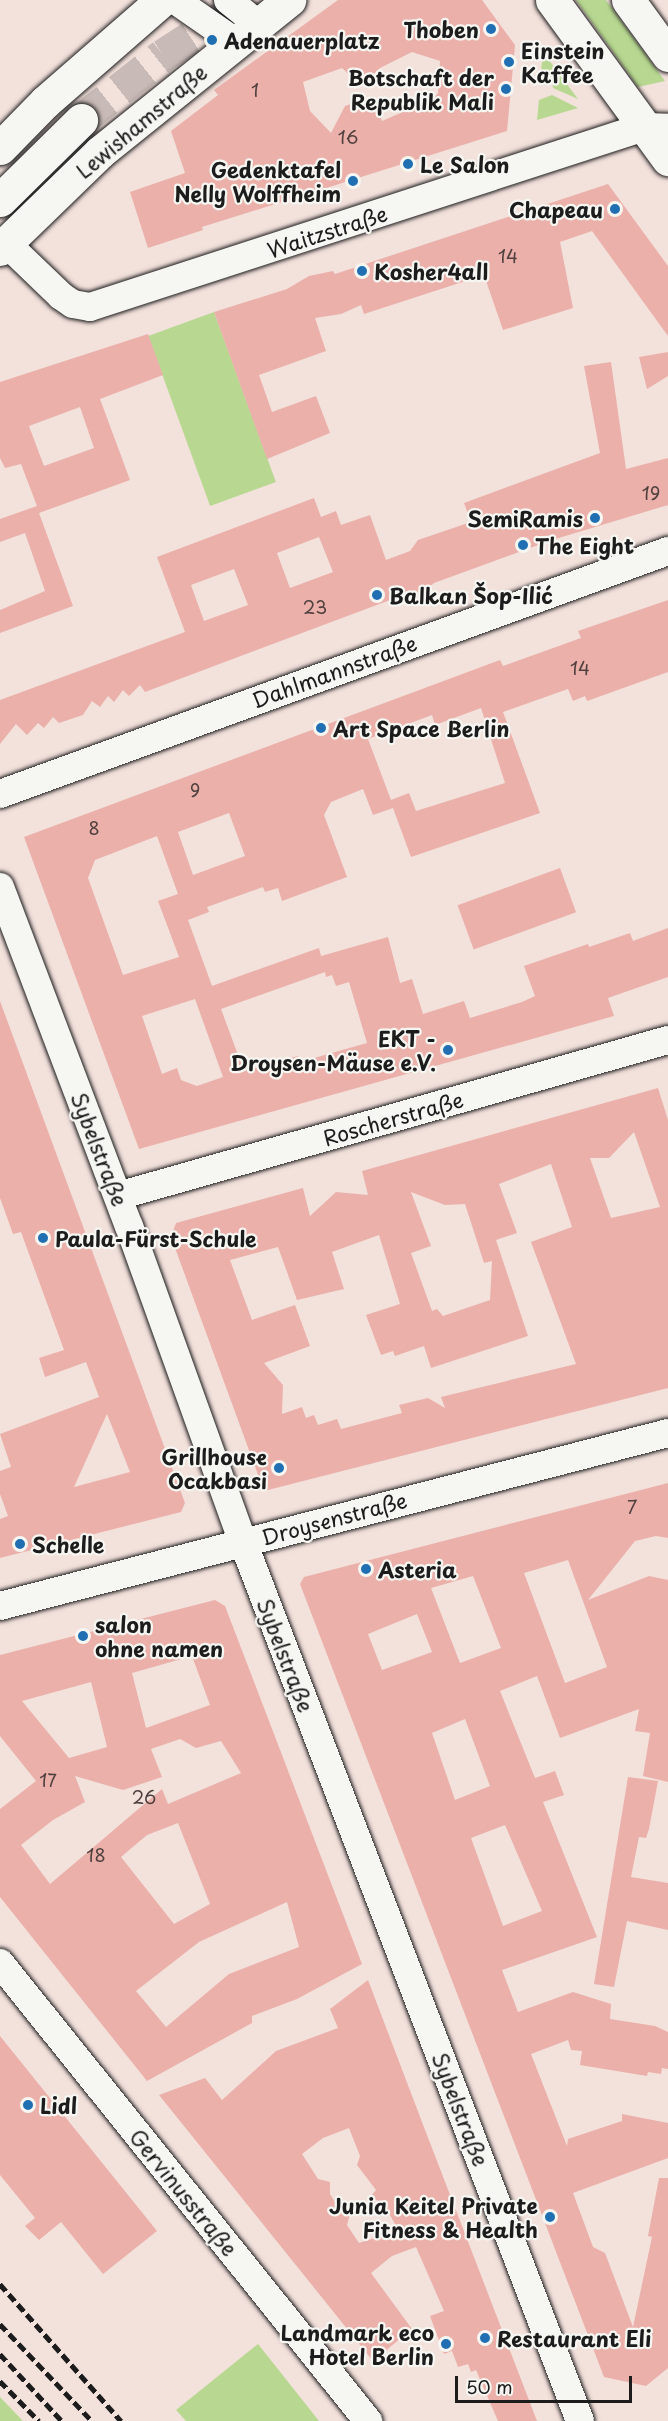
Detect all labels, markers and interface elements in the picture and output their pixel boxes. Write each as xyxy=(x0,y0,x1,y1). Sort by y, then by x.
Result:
place label: Thoben xyxy=(404,16,479,42)
marker: Thoben xyxy=(484,22,498,36)
place label: Adenauerplatz xyxy=(224,27,380,53)
marker: Adenauerplatz xyxy=(205,33,219,47)
place label: Einstein Kaffee xyxy=(521,37,604,87)
marker: Einstein Kaffee xyxy=(502,55,516,69)
street label: Lewishamstraße xyxy=(70,59,212,183)
place label: Botschaft der Republik Mali xyxy=(347,64,494,114)
house number: 1 xyxy=(251,79,259,101)
marker: Botschaft der Republik Mali xyxy=(499,82,513,96)
house number: 16 xyxy=(338,126,358,148)
place label: Le Salon xyxy=(420,151,511,177)
place label: Gedenktafel Nelly Wolffheim xyxy=(174,156,341,206)
marker: Le Salon xyxy=(401,157,415,171)
marker: Gedenktafel Nelly Wolffheim xyxy=(346,174,360,188)
place label: Chapeau xyxy=(509,196,603,222)
street label: Waitzstraße xyxy=(264,200,390,262)
marker: Chapeau xyxy=(608,202,622,216)
house number: 14 xyxy=(498,245,518,267)
place label: Kosher4all xyxy=(374,258,488,284)
marker: Kosher4all xyxy=(355,264,369,278)
house number: 19 xyxy=(642,482,660,504)
place label: SemiRamis xyxy=(467,505,583,531)
marker: SemiRamis xyxy=(588,511,602,525)
place label: The Eight xyxy=(535,532,635,558)
marker: The Eight xyxy=(516,538,530,552)
place label: Balkan Šop-Ilić xyxy=(389,582,552,608)
marker: Balkan Šop-Ilić xyxy=(370,588,384,602)
house number: 23 xyxy=(303,596,327,618)
street label: Dahlmannstraße xyxy=(248,629,420,713)
house number: 14 xyxy=(570,657,590,679)
place label: Art Space Berlin xyxy=(333,715,512,741)
marker: Art Space Berlin xyxy=(314,721,328,735)
house number: 9 xyxy=(190,779,200,801)
house number: 8 xyxy=(88,817,100,839)
place label: EKT - Droysen-Mäuse e.V. xyxy=(231,1025,436,1075)
marker: EKT - Droysen-Mäuse e.V. xyxy=(441,1043,455,1057)
street label: Roscherstraße xyxy=(320,1086,466,1150)
street label: Sybelstraße xyxy=(67,1089,133,1209)
place label: Paula-Fürst-Schule xyxy=(55,1225,257,1251)
marker: Paula-Fürst-Schule xyxy=(36,1231,50,1245)
place label: Grillhouse Ocakbasi xyxy=(161,1443,267,1493)
marker: Grillhouse Ocakbasi xyxy=(272,1461,286,1475)
street label: Droysenstraße xyxy=(258,1486,410,1550)
house number: 7 xyxy=(627,1496,637,1518)
place label: Schelle xyxy=(32,1531,104,1557)
marker: Schelle xyxy=(13,1537,27,1551)
place label: Asteria xyxy=(378,1556,457,1582)
marker: Asteria xyxy=(359,1562,373,1576)
street label: Sybelstraße xyxy=(253,1595,319,1715)
place label: salon ohne namen xyxy=(95,1611,224,1661)
marker: salon ohne namen xyxy=(76,1629,90,1643)
house number: 17 xyxy=(39,1769,57,1791)
house number: 26 xyxy=(132,1786,156,1808)
house number: 18 xyxy=(86,1844,106,1866)
street label: Sybelstraße xyxy=(428,2049,494,2169)
place label: Lidl xyxy=(40,2092,77,2118)
marker: Lidl xyxy=(21,2098,35,2112)
street label: Gervinusstraße xyxy=(125,2124,243,2260)
place label: Junia Keitel Private Fitness & Health xyxy=(330,2192,538,2242)
marker: Junia Keitel Private Fitness & Health xyxy=(543,2210,557,2224)
place label: Landmark eco Hotel Berlin xyxy=(280,2319,434,2369)
place label: Restaurant Eli xyxy=(497,2325,650,2351)
marker: Restaurant Eli xyxy=(478,2331,492,2345)
marker: Landmark eco Hotel Berlin xyxy=(439,2337,453,2351)
scale bar xyxy=(458,2364,635,2402)
text: 50 m xyxy=(466,2373,513,2400)

